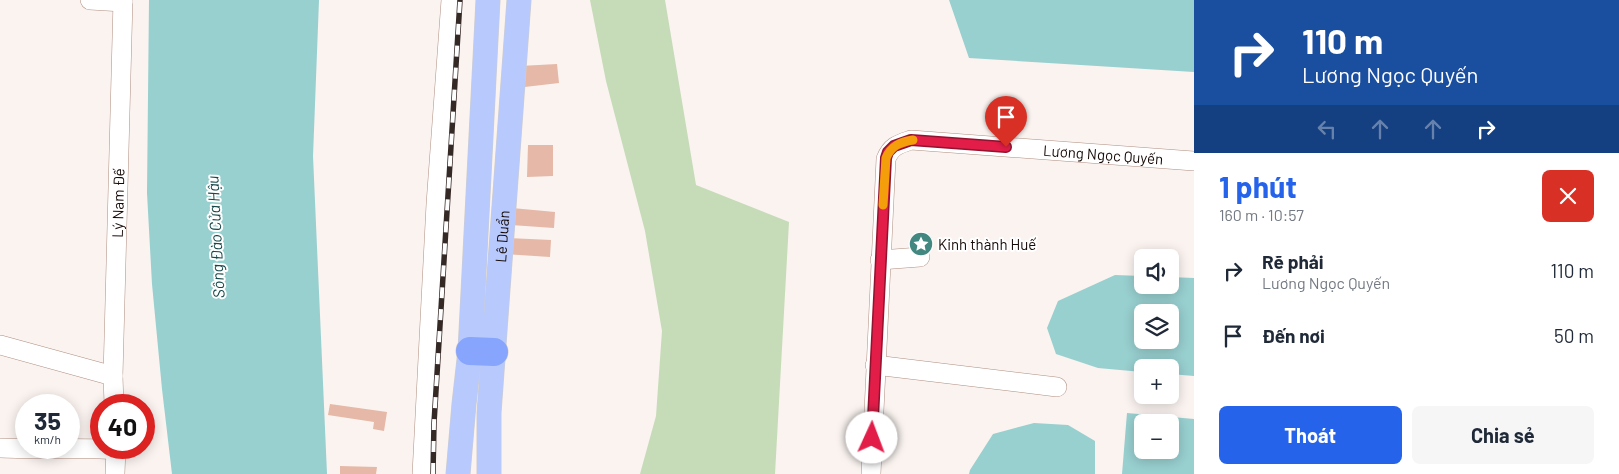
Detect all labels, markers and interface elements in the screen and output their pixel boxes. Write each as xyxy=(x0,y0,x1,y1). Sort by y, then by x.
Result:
text: 110 m xyxy=(1302,19,1383,61)
icon: right xyxy=(1219,20,1284,85)
text: Lương Ngọc Quyến xyxy=(1302,61,1478,87)
pin xyxy=(985,96,1027,147)
icon: arrive xyxy=(992,103,1020,131)
icon: left xyxy=(1313,115,1341,143)
icon: ahead xyxy=(1366,115,1394,143)
icon: ahead xyxy=(1419,115,1447,143)
icon: right xyxy=(1472,115,1500,143)
street label: Lương Ngọc Quyến xyxy=(1043,141,1164,168)
street label: Lý Nam Đế xyxy=(108,168,128,238)
text: 1 phút xyxy=(1219,168,1297,204)
button: close xyxy=(1542,170,1594,222)
water label: Sông Đào Cửa Hậu xyxy=(202,175,228,299)
text: 160 m · 10:57 xyxy=(1219,205,1304,224)
street label: Lê Duẩn xyxy=(491,210,513,263)
place icon: Kinh thành Huế xyxy=(908,231,934,257)
place label: Kinh thành Huế xyxy=(938,235,1036,253)
map controls xyxy=(1134,249,1179,459)
button: sound xyxy=(1134,249,1179,294)
text: Rẽ phải xyxy=(1262,250,1324,273)
icon: right xyxy=(1219,257,1247,285)
text: 110 m xyxy=(1550,259,1594,282)
text: Lương Ngọc Quyến xyxy=(1262,273,1390,292)
button: layers xyxy=(1134,304,1179,349)
icon: arrive xyxy=(1219,322,1247,350)
text: Đến nơi xyxy=(1262,324,1325,347)
text: 50 m xyxy=(1554,324,1594,347)
button: + xyxy=(1134,359,1179,404)
speed limit sign: 40 xyxy=(90,394,155,459)
text: 35 xyxy=(34,405,61,435)
button: Thoát xyxy=(1219,406,1402,464)
button: Chia sẻ xyxy=(1412,406,1594,464)
position arrow xyxy=(845,411,897,463)
button: − xyxy=(1134,414,1179,459)
text: km/h xyxy=(34,432,61,446)

